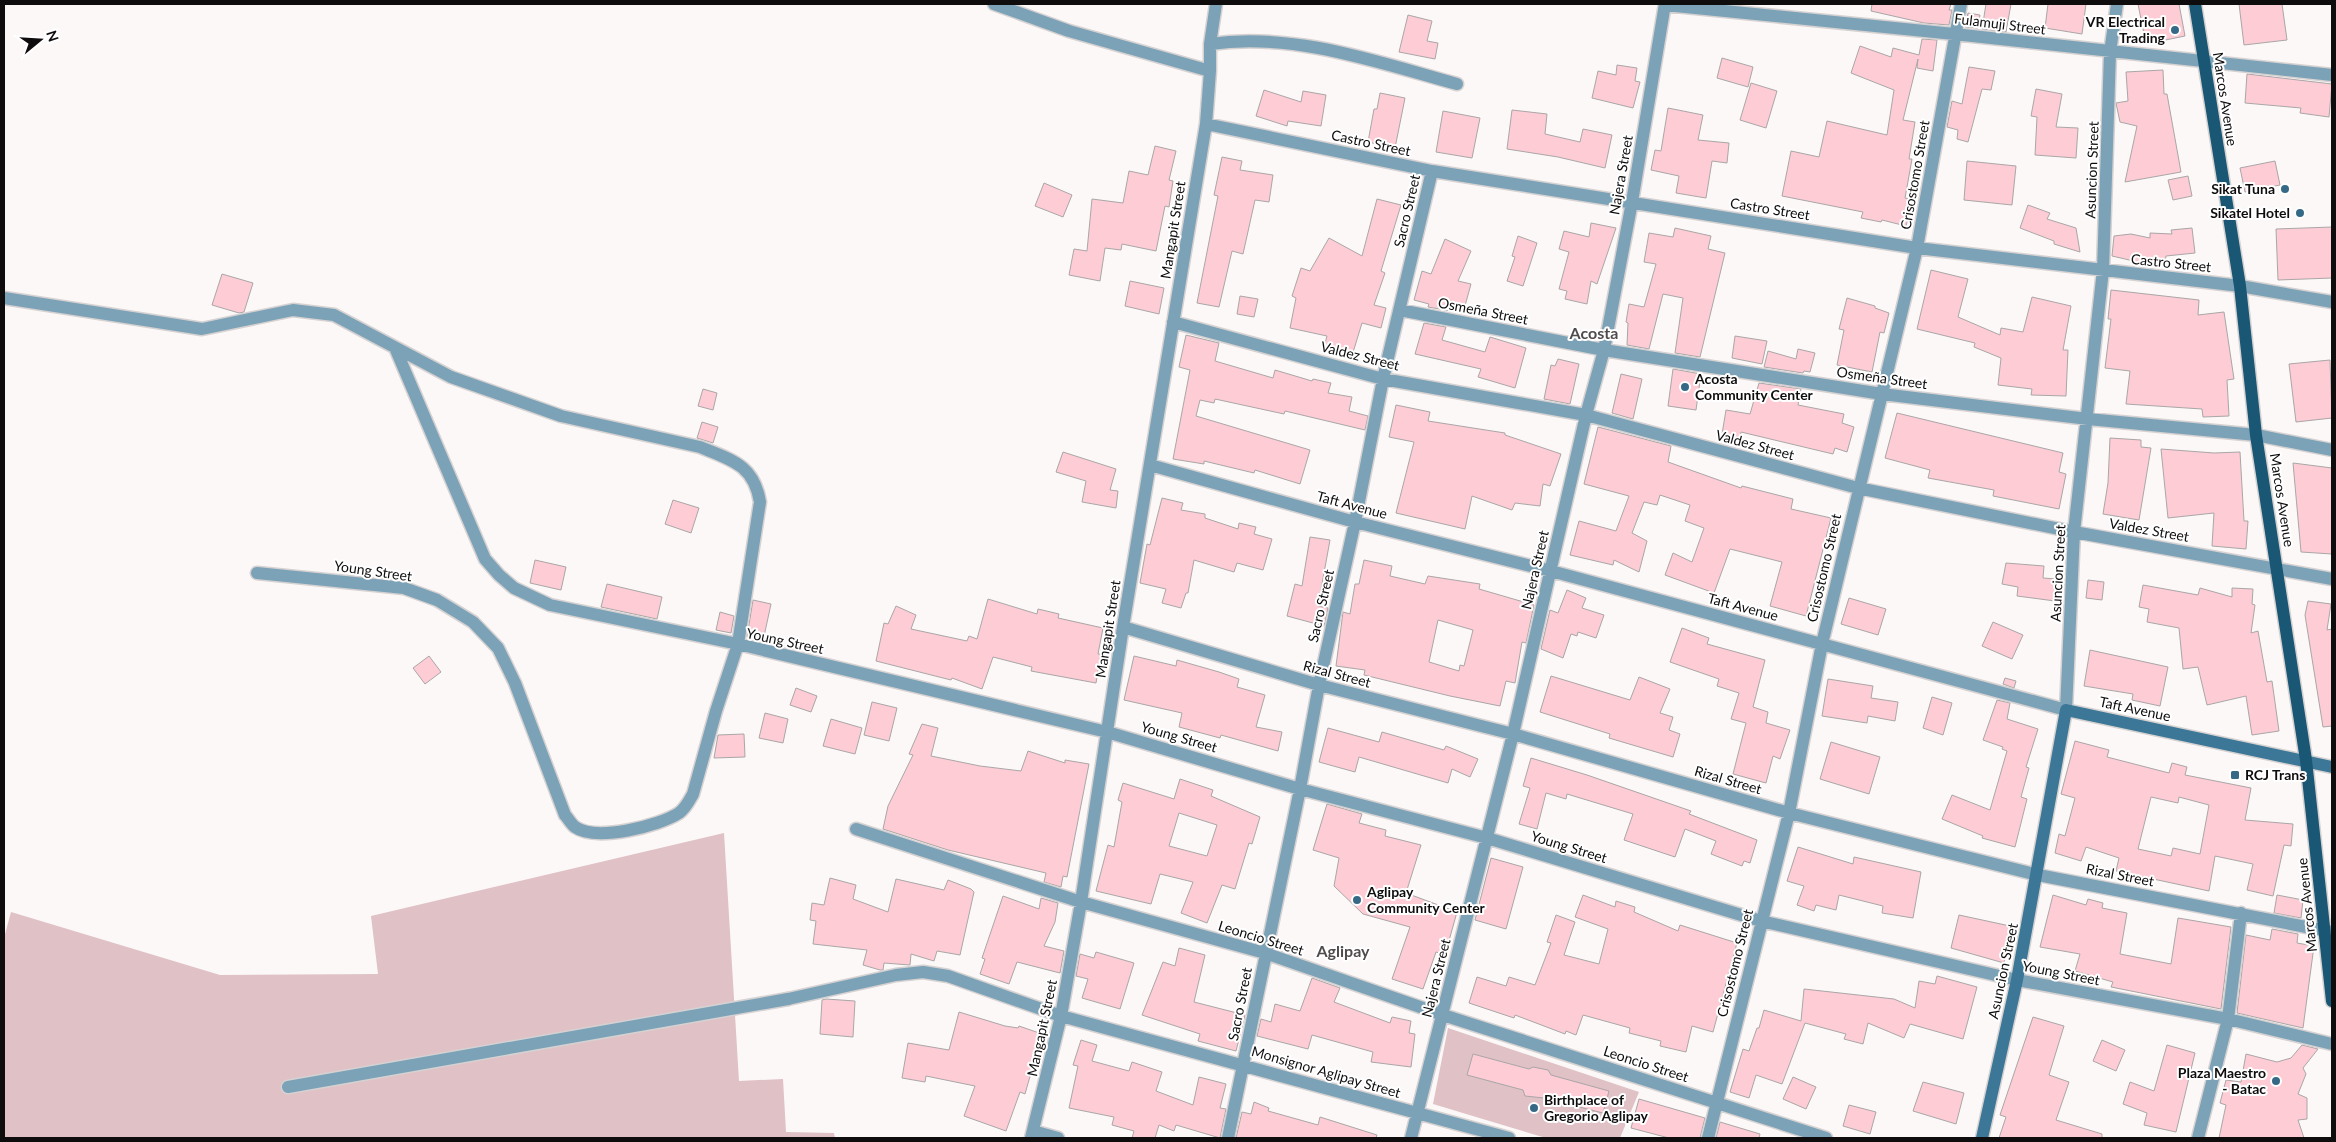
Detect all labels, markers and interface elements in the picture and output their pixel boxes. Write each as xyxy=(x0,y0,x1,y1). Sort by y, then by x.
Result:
street label: Fulamuji Street xyxy=(1953,9,2047,38)
place label: VR Electrical Trading xyxy=(2085,13,2166,46)
north arrow xyxy=(15,15,65,65)
marker: VR Electrical Trading xyxy=(2169,24,2181,36)
text: N xyxy=(43,28,63,44)
street label: Marcos Avenue xyxy=(2210,51,2241,147)
street label: Crisostomo Street xyxy=(1897,119,1932,231)
street label: Asuncion Street xyxy=(2081,121,2102,219)
street label: Castro Street xyxy=(1330,126,1412,159)
street label: Najera Street xyxy=(1605,134,1636,216)
street label: Sacro Street xyxy=(1390,173,1423,249)
street label: Mangapit Street xyxy=(1156,180,1189,280)
place label: Sikat Tuna xyxy=(2211,180,2275,197)
marker: Sikat Tuna xyxy=(2279,183,2291,195)
street label: Castro Street xyxy=(1729,194,1811,223)
place label: Sikatel Hotel xyxy=(2210,204,2290,221)
marker: Sikatel Hotel xyxy=(2294,207,2306,219)
street label: Castro Street xyxy=(2130,250,2212,275)
street label: Osmeña Street xyxy=(1437,293,1530,328)
district label: Acosta xyxy=(1569,323,1618,342)
street label: Valdez Street xyxy=(1319,338,1401,374)
street label: Osmeña Street xyxy=(1836,363,1928,392)
place label: Acosta Community Center xyxy=(1694,370,1814,403)
marker: Acosta Community Center xyxy=(1679,381,1691,393)
street label: Valdez Street xyxy=(1714,426,1796,463)
street label: Marcos Avenue xyxy=(2267,452,2298,548)
street label: Taft Avenue xyxy=(1315,487,1389,522)
street label: Crisostomo Street xyxy=(1803,512,1844,624)
street label: Valdez Street xyxy=(2108,514,2190,545)
street label: Asuncion Street xyxy=(2046,524,2069,622)
street label: Najera Street xyxy=(1517,529,1552,611)
street label: Young Street xyxy=(333,557,413,584)
street label: Sacro Street xyxy=(1304,568,1337,644)
street label: Mangapit Street xyxy=(1091,579,1124,679)
street label: Taft Avenue xyxy=(1706,589,1780,624)
street label: Young Street xyxy=(745,624,825,657)
street label: Rizal Street xyxy=(1302,656,1373,691)
street label: Taft Avenue xyxy=(2098,693,2172,724)
street label: Young Street xyxy=(1139,718,1219,756)
street label: Rizal Street xyxy=(1693,762,1764,797)
place label: RCJ Trans xyxy=(2245,766,2305,783)
marker: RCJ Trans xyxy=(2229,769,2241,781)
street label: Young Street xyxy=(1529,827,1609,866)
street label: Marcos Avenue xyxy=(2293,857,2320,953)
street label: Rizal Street xyxy=(2085,860,2156,889)
place label: Aglipay Community Center xyxy=(1366,883,1486,916)
marker: Aglipay Community Center xyxy=(1351,894,1363,906)
street label: Crisostomo Street xyxy=(1713,907,1756,1019)
street label: Leoncio Street xyxy=(1216,916,1306,959)
street label: Asuncion Street xyxy=(1984,921,2021,1020)
street label: Najera Street xyxy=(1418,937,1454,1019)
district label: Aglipay xyxy=(1315,941,1370,960)
street label: Young Street xyxy=(2021,957,2101,988)
street label: Sacro Street xyxy=(1224,966,1255,1042)
street label: Mangapit Street xyxy=(1023,978,1060,1078)
street label: Monsignor Aglipay Street xyxy=(1250,1042,1403,1101)
street label: Leoncio Street xyxy=(1602,1042,1691,1085)
place label: Plaza Maestro - Batac xyxy=(2178,1064,2266,1097)
marker: Plaza Maestro - Batac xyxy=(2270,1075,2282,1087)
place label: Birthplace of Gregorio Aglipay xyxy=(1544,1091,1649,1124)
marker: Birthplace of Gregorio Aglipay xyxy=(1528,1102,1540,1114)

